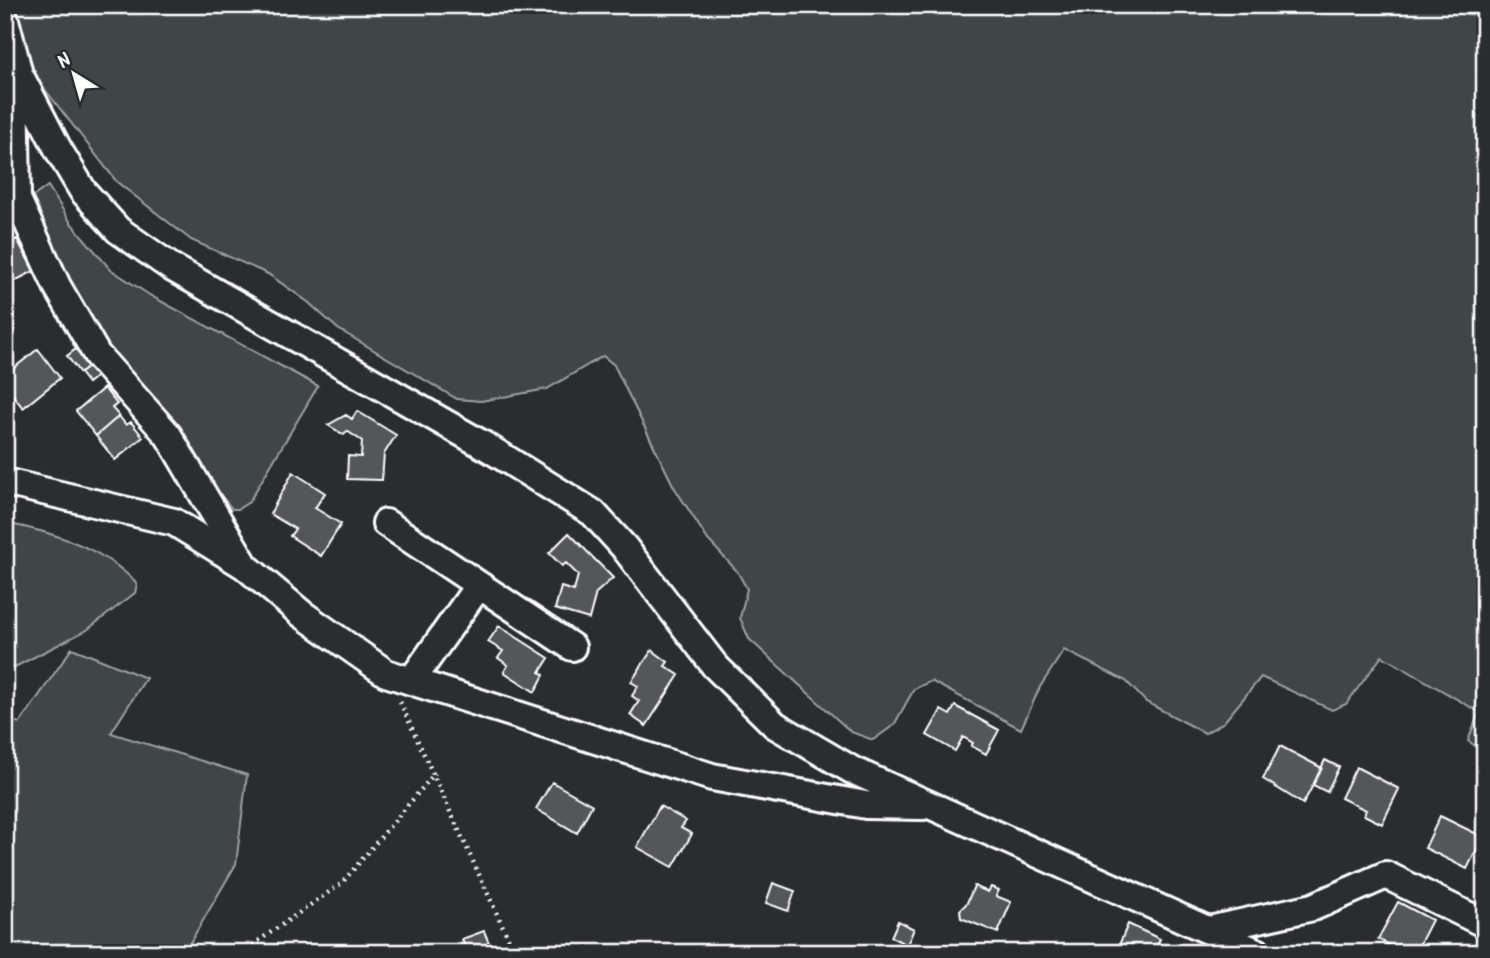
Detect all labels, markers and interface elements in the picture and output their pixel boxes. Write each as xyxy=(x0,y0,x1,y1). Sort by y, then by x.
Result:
north arrow xyxy=(38,38,108,108)
text: N xyxy=(51,46,79,78)

